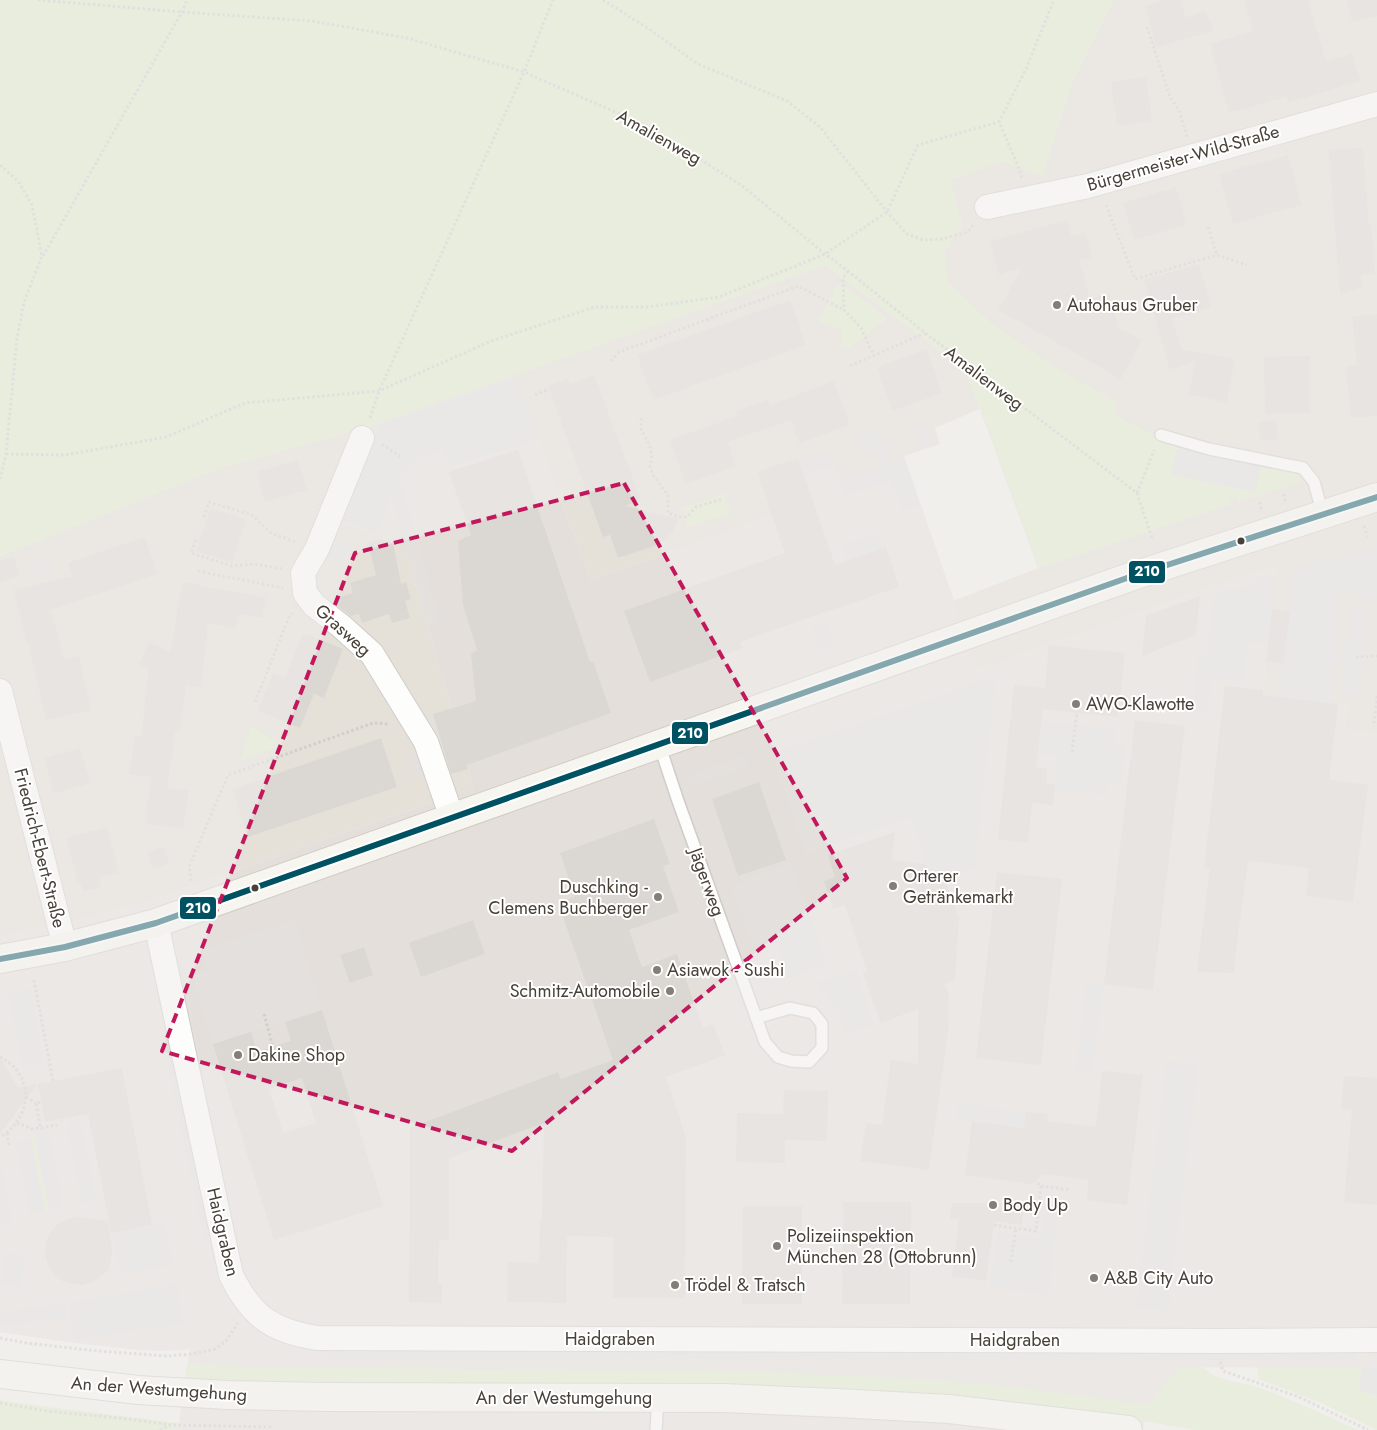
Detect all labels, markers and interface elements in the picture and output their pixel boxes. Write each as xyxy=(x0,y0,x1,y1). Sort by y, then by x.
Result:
street label: Amalienweg xyxy=(612,103,706,171)
street label: Bürgermeister-Wild-Straße xyxy=(1084,118,1282,198)
place label: Autohaus Gruber xyxy=(1067,292,1198,318)
marker: Autohaus Gruber xyxy=(1051,299,1063,311)
street label: Amalienweg xyxy=(939,339,1029,417)
unlabelled marker xyxy=(1236,536,1246,546)
line badge: 210 xyxy=(1128,560,1166,584)
text: 210 xyxy=(1134,561,1160,581)
street label: Grasweg xyxy=(309,598,377,662)
place label: AWO-Klawotte xyxy=(1086,691,1194,717)
marker: AWO-Klawotte xyxy=(1070,698,1082,710)
line badge: 210 xyxy=(671,721,709,745)
text: 210 xyxy=(677,723,703,743)
street label: Friedrich-Ebert-Straße xyxy=(8,765,72,931)
street label: Jägerweg xyxy=(682,842,731,920)
place label: Orterer Getränkemarkt xyxy=(903,863,1014,910)
place label: Duschking - Clemens Buchberger xyxy=(488,874,649,921)
marker: Orterer Getränkemarkt xyxy=(887,880,899,892)
unlabelled marker xyxy=(250,883,260,893)
marker: Duschking - Clemens Buchberger xyxy=(652,891,664,903)
line badge: 210 xyxy=(179,896,217,920)
text: 210 xyxy=(185,898,211,918)
place label: Asiawok - Sushi xyxy=(667,957,784,983)
marker: Asiawok - Sushi xyxy=(651,964,663,976)
place label: Schmitz-Automobile xyxy=(510,978,660,1004)
marker: Schmitz-Automobile xyxy=(664,985,676,997)
place label: Dakine Shop xyxy=(248,1042,345,1068)
marker: Dakine Shop xyxy=(232,1049,244,1061)
street label: Haidgraben xyxy=(200,1185,246,1279)
place label: Body Up xyxy=(1003,1192,1068,1218)
marker: Body Up xyxy=(987,1199,999,1211)
place label: Polizeiinspektion München 28 (Ottobrunn) xyxy=(787,1223,977,1270)
marker: Polizeiinspektion München 28 (Ottobrunn) xyxy=(771,1240,783,1252)
place label: A&B City Auto xyxy=(1104,1265,1213,1291)
place label: Trödel & Tratsch xyxy=(685,1272,806,1298)
marker: A&B City Auto xyxy=(1088,1272,1100,1284)
marker: Trödel & Tratsch xyxy=(669,1279,681,1291)
street label: Haidgraben xyxy=(565,1326,655,1352)
street label: Haidgraben xyxy=(970,1327,1060,1353)
street label: An der Westumgehung xyxy=(70,1370,248,1408)
street label: An der Westumgehung xyxy=(476,1385,652,1411)

